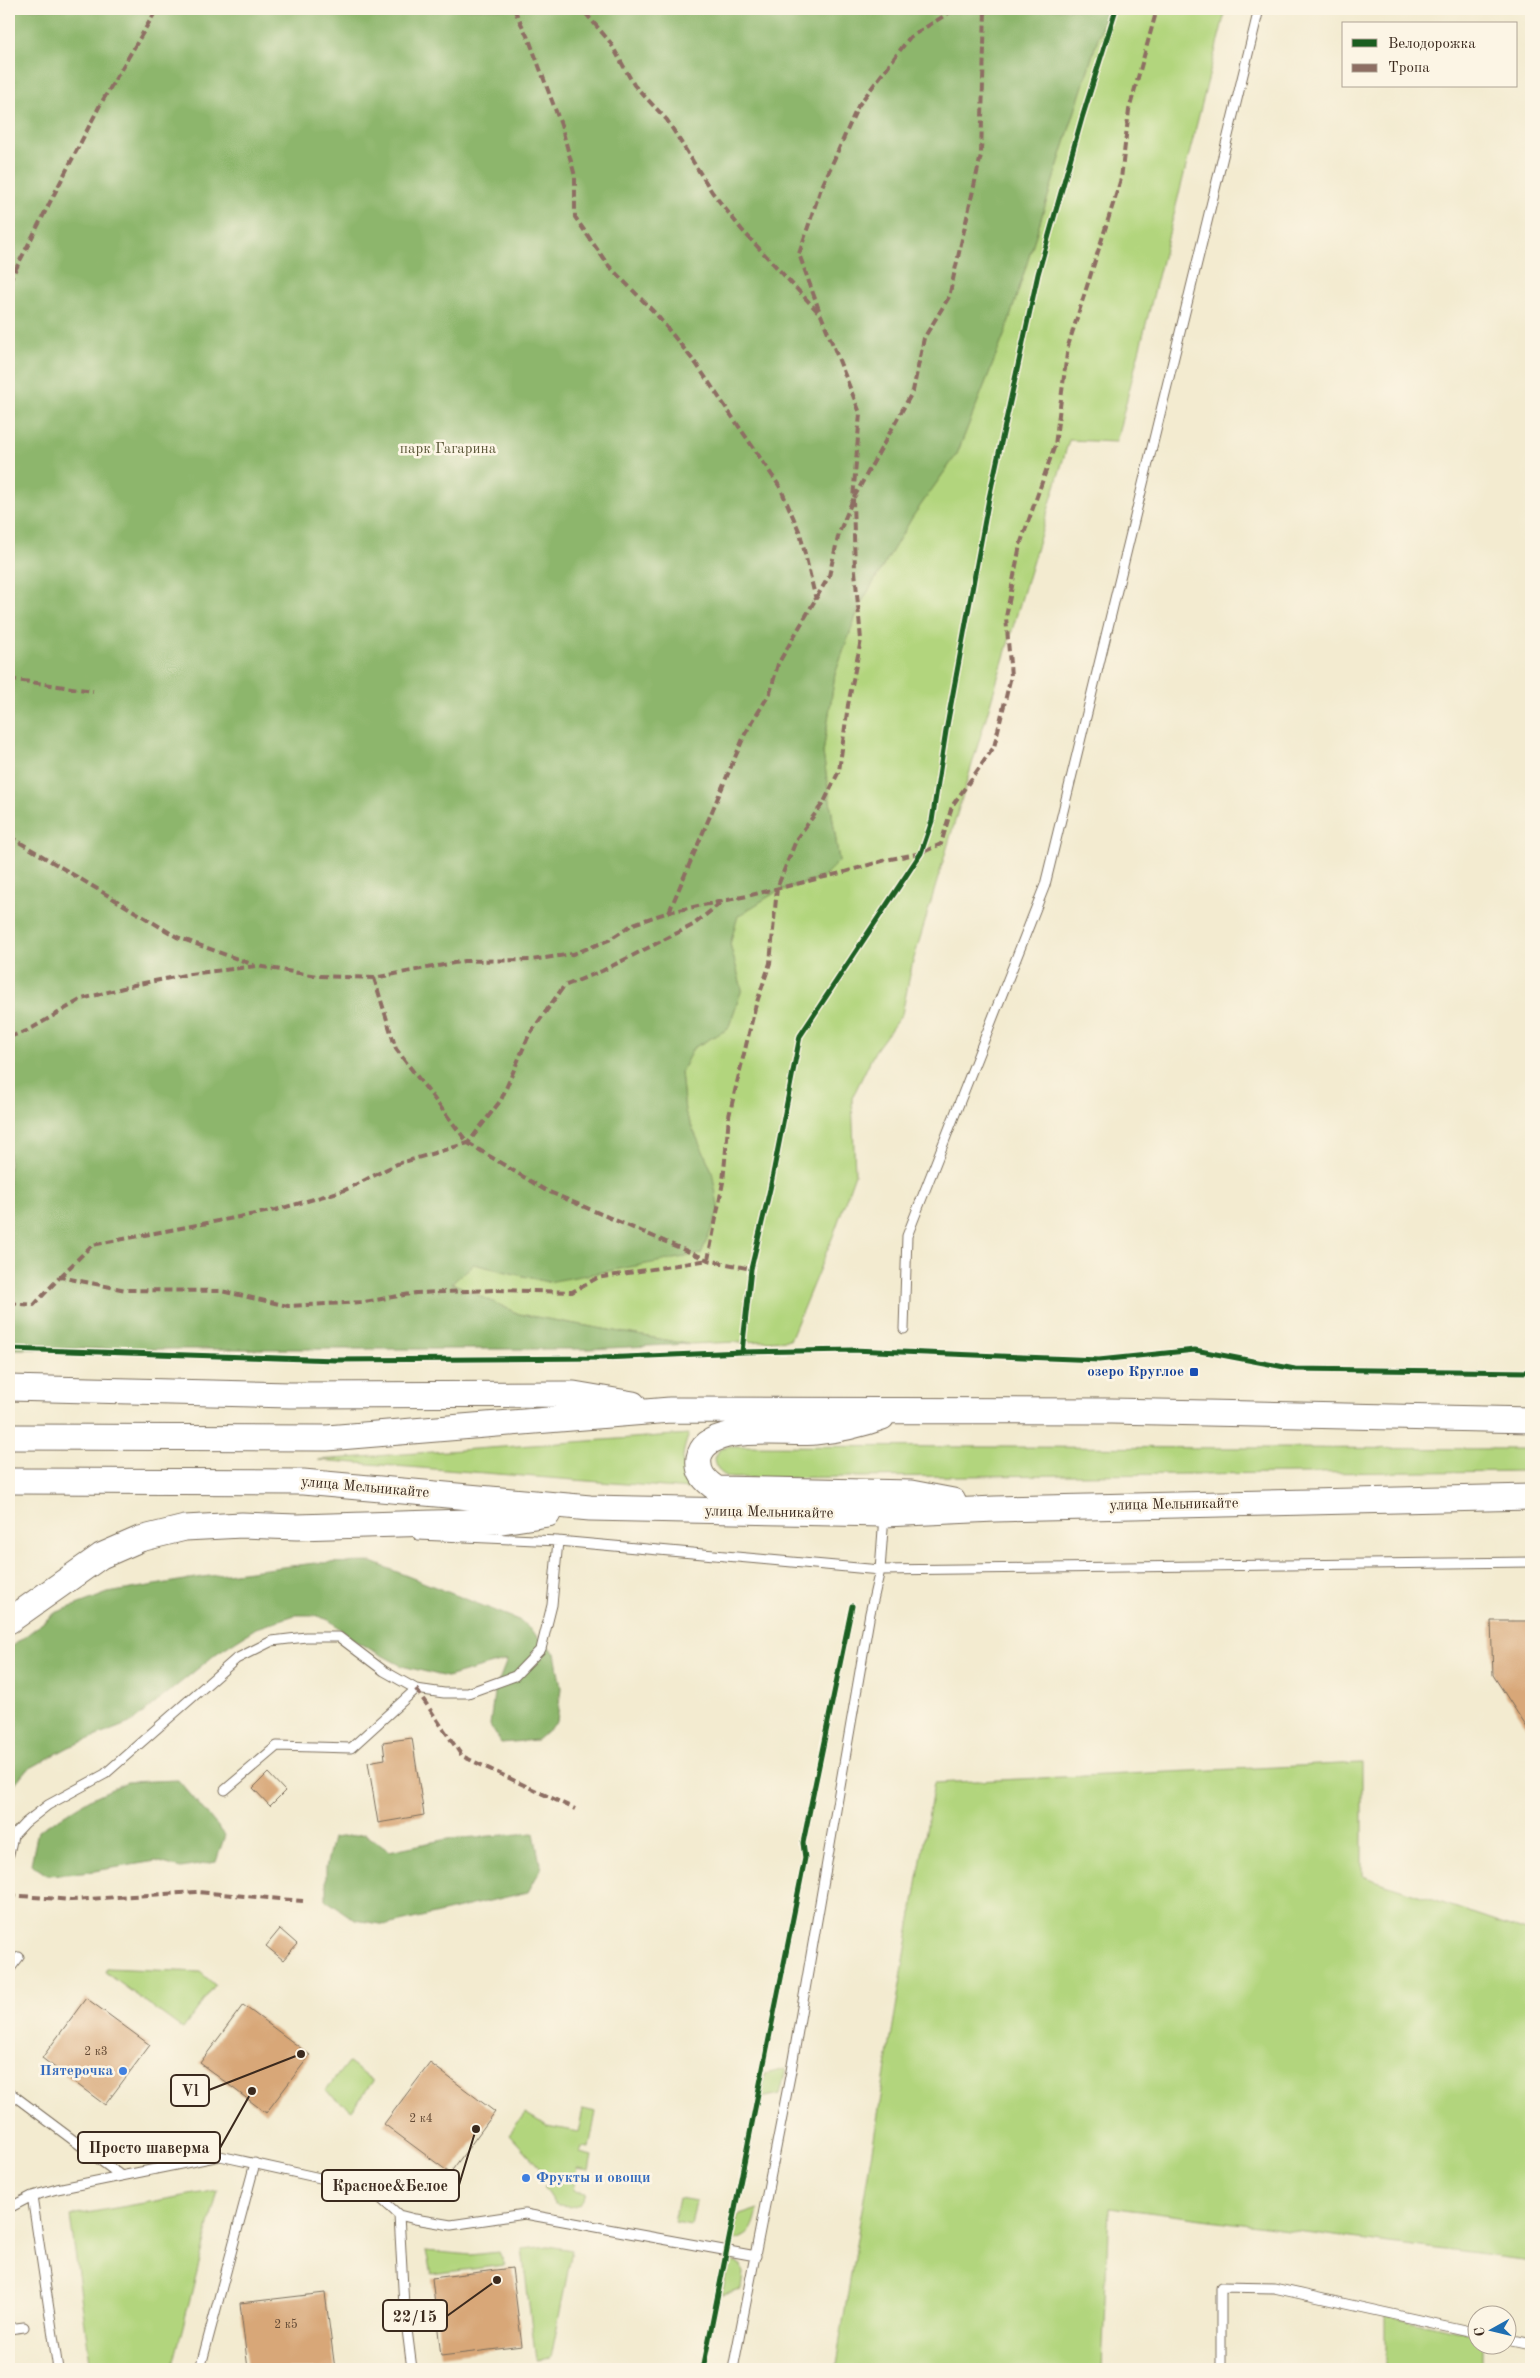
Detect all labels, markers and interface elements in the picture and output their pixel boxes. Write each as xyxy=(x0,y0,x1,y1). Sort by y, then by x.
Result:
legend xyxy=(1342,22,1518,88)
text: Велодорожка xyxy=(1388,37,1476,52)
text: Тропа xyxy=(1388,61,1430,76)
park label: парк Гагарина xyxy=(400,442,497,457)
place label: озеро Круглое xyxy=(1087,1365,1184,1380)
marker: озеро Круглое xyxy=(1188,1366,1200,1378)
street label: улица Мельникайте xyxy=(300,1475,430,1501)
street label: улица Мельникайте xyxy=(1109,1496,1239,1514)
street label: улица Мельникайте xyxy=(704,1504,834,1522)
house number: 2 к3 xyxy=(84,2046,108,2058)
place label: Пятерочка xyxy=(39,2064,113,2079)
marker: Пятерочка xyxy=(117,2065,129,2077)
callout: Vl xyxy=(171,2075,209,2106)
text: Vl xyxy=(181,2084,199,2100)
house number: 2 к4 xyxy=(409,2113,433,2125)
callout: Просто шаверма xyxy=(78,2132,220,2163)
text: Просто шаверма xyxy=(88,2141,210,2157)
callout: Красное&Белое xyxy=(322,2170,459,2201)
place label: Фрукты и овощи xyxy=(536,2171,651,2186)
marker: Фрукты и овощи xyxy=(520,2172,532,2184)
text: Красное&Белое xyxy=(332,2179,448,2195)
callout: 22/15 xyxy=(383,2300,447,2331)
north arrow xyxy=(1468,2306,1518,2356)
text: 22/15 xyxy=(393,2310,437,2326)
house number: 2 к5 xyxy=(274,2318,298,2331)
text: С xyxy=(1473,2326,1488,2337)

